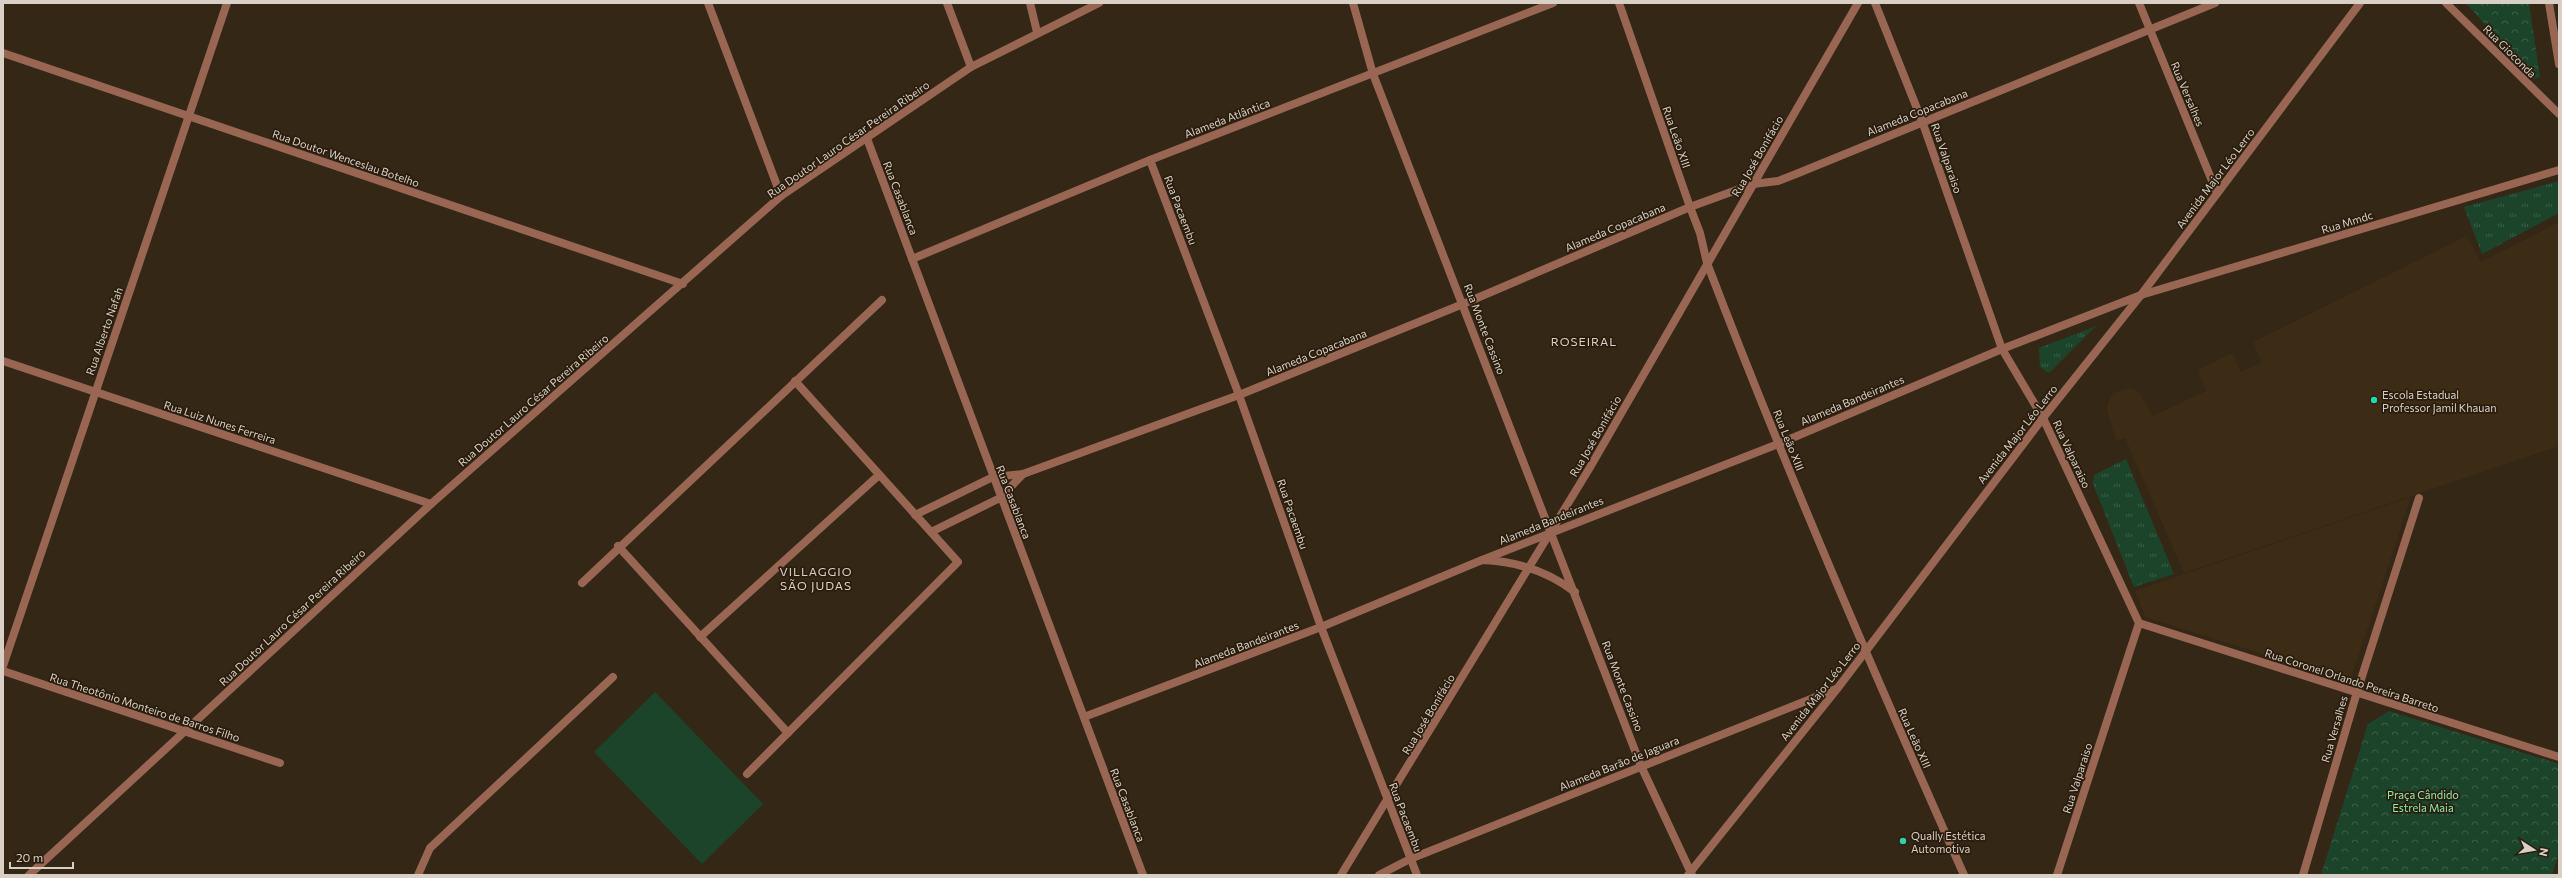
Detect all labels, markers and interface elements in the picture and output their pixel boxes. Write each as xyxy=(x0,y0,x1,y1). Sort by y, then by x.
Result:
street label: Rua Gioconda xyxy=(2481,22,2539,80)
street label: Rua Versalhes xyxy=(2169,60,2207,128)
street label: Rua Doutor Lauro César Pereira Ribeiro xyxy=(764,78,932,200)
street label: Alameda Copacabana xyxy=(1865,86,1969,138)
street label: Alameda Atlântica xyxy=(1182,96,1272,140)
street label: Rua Leão XIII xyxy=(1660,104,1694,170)
street label: Rua José Bonifácio xyxy=(1728,113,1787,199)
street label: Rua Valparaiso xyxy=(1929,121,1965,195)
street label: Avenida Major Léo Lerro xyxy=(2173,125,2257,231)
street label: Rua Doutor Wenceslau Botelho xyxy=(271,127,422,189)
street label: Rua Casablanca xyxy=(881,159,921,237)
street label: Rua Pacaembu xyxy=(1162,173,1200,247)
street label: Alameda Copacabana xyxy=(1563,200,1667,254)
street label: Rua Mmdc xyxy=(2320,208,2374,236)
street label: Rua Monte Cassino xyxy=(1462,282,1508,377)
street label: Rua Alberto Nafah xyxy=(83,285,125,377)
street label: Alameda Copacabana xyxy=(1264,326,1368,378)
street label: Rua Doutor Lauro César Pereira Ribeiro xyxy=(455,331,611,469)
district label: ROSEIRAL xyxy=(1551,334,1617,348)
street label: Alameda Bandeirantes xyxy=(1798,372,1906,428)
street label: Avenida Major Léo Lerro xyxy=(1974,382,2060,486)
place label: Escola Estadual Professor Jamil Khauan xyxy=(2382,388,2496,415)
street label: Rua José Bonifácio xyxy=(1566,393,1625,479)
marker: Escola Estadual Professor Jamil Khauan xyxy=(2369,395,2379,405)
street label: Rua Luiz Nunes Ferreira xyxy=(162,398,278,446)
street label: Rua Leão XIII xyxy=(1771,408,1807,472)
street label: Rua Valparaiso xyxy=(2051,418,2094,490)
street label: Rua Casablanca xyxy=(994,463,1034,541)
street label: Rua Pacaembu xyxy=(1275,477,1311,551)
street label: Alameda Bandeirantes xyxy=(1497,493,1605,547)
street label: Rua Doutor Lauro César Pereira Ribeiro xyxy=(216,545,368,688)
district label: VILLAGGIO SÃO JUDAS xyxy=(779,564,853,593)
street label: Alameda Bandeirantes xyxy=(1192,618,1300,670)
street label: Rua Monte Cassino xyxy=(1600,639,1646,734)
street label: Avenida Major Léo Lerro xyxy=(1777,639,1863,743)
street label: Rua Coronel Orlando Pereira Barreto xyxy=(2263,646,2441,714)
street label: Rua Theotônio Monteiro de Barros Filho xyxy=(48,670,242,744)
street label: Rua José Bonifácio xyxy=(1399,671,1458,757)
street label: Rua Versalhes xyxy=(2318,694,2350,764)
street label: Rua Leão XIII xyxy=(1896,706,1934,770)
street label: Alameda Barão de Jaguara xyxy=(1557,733,1681,794)
street label: Rua Valparaiso xyxy=(2059,741,2095,815)
street label: Rua Casablanca xyxy=(1108,766,1148,844)
street label: Rua Pacaembu xyxy=(1387,780,1425,854)
park label: Praça Cândido Estrela Maia xyxy=(2387,788,2459,814)
place label: Qually Estética Automotiva xyxy=(1911,829,1985,855)
north arrow xyxy=(2514,830,2554,870)
marker: Qually Estética Automotiva xyxy=(1898,836,1908,846)
scale bar xyxy=(10,844,73,870)
text: N xyxy=(2537,847,2551,858)
text: 20 m xyxy=(16,850,43,864)

